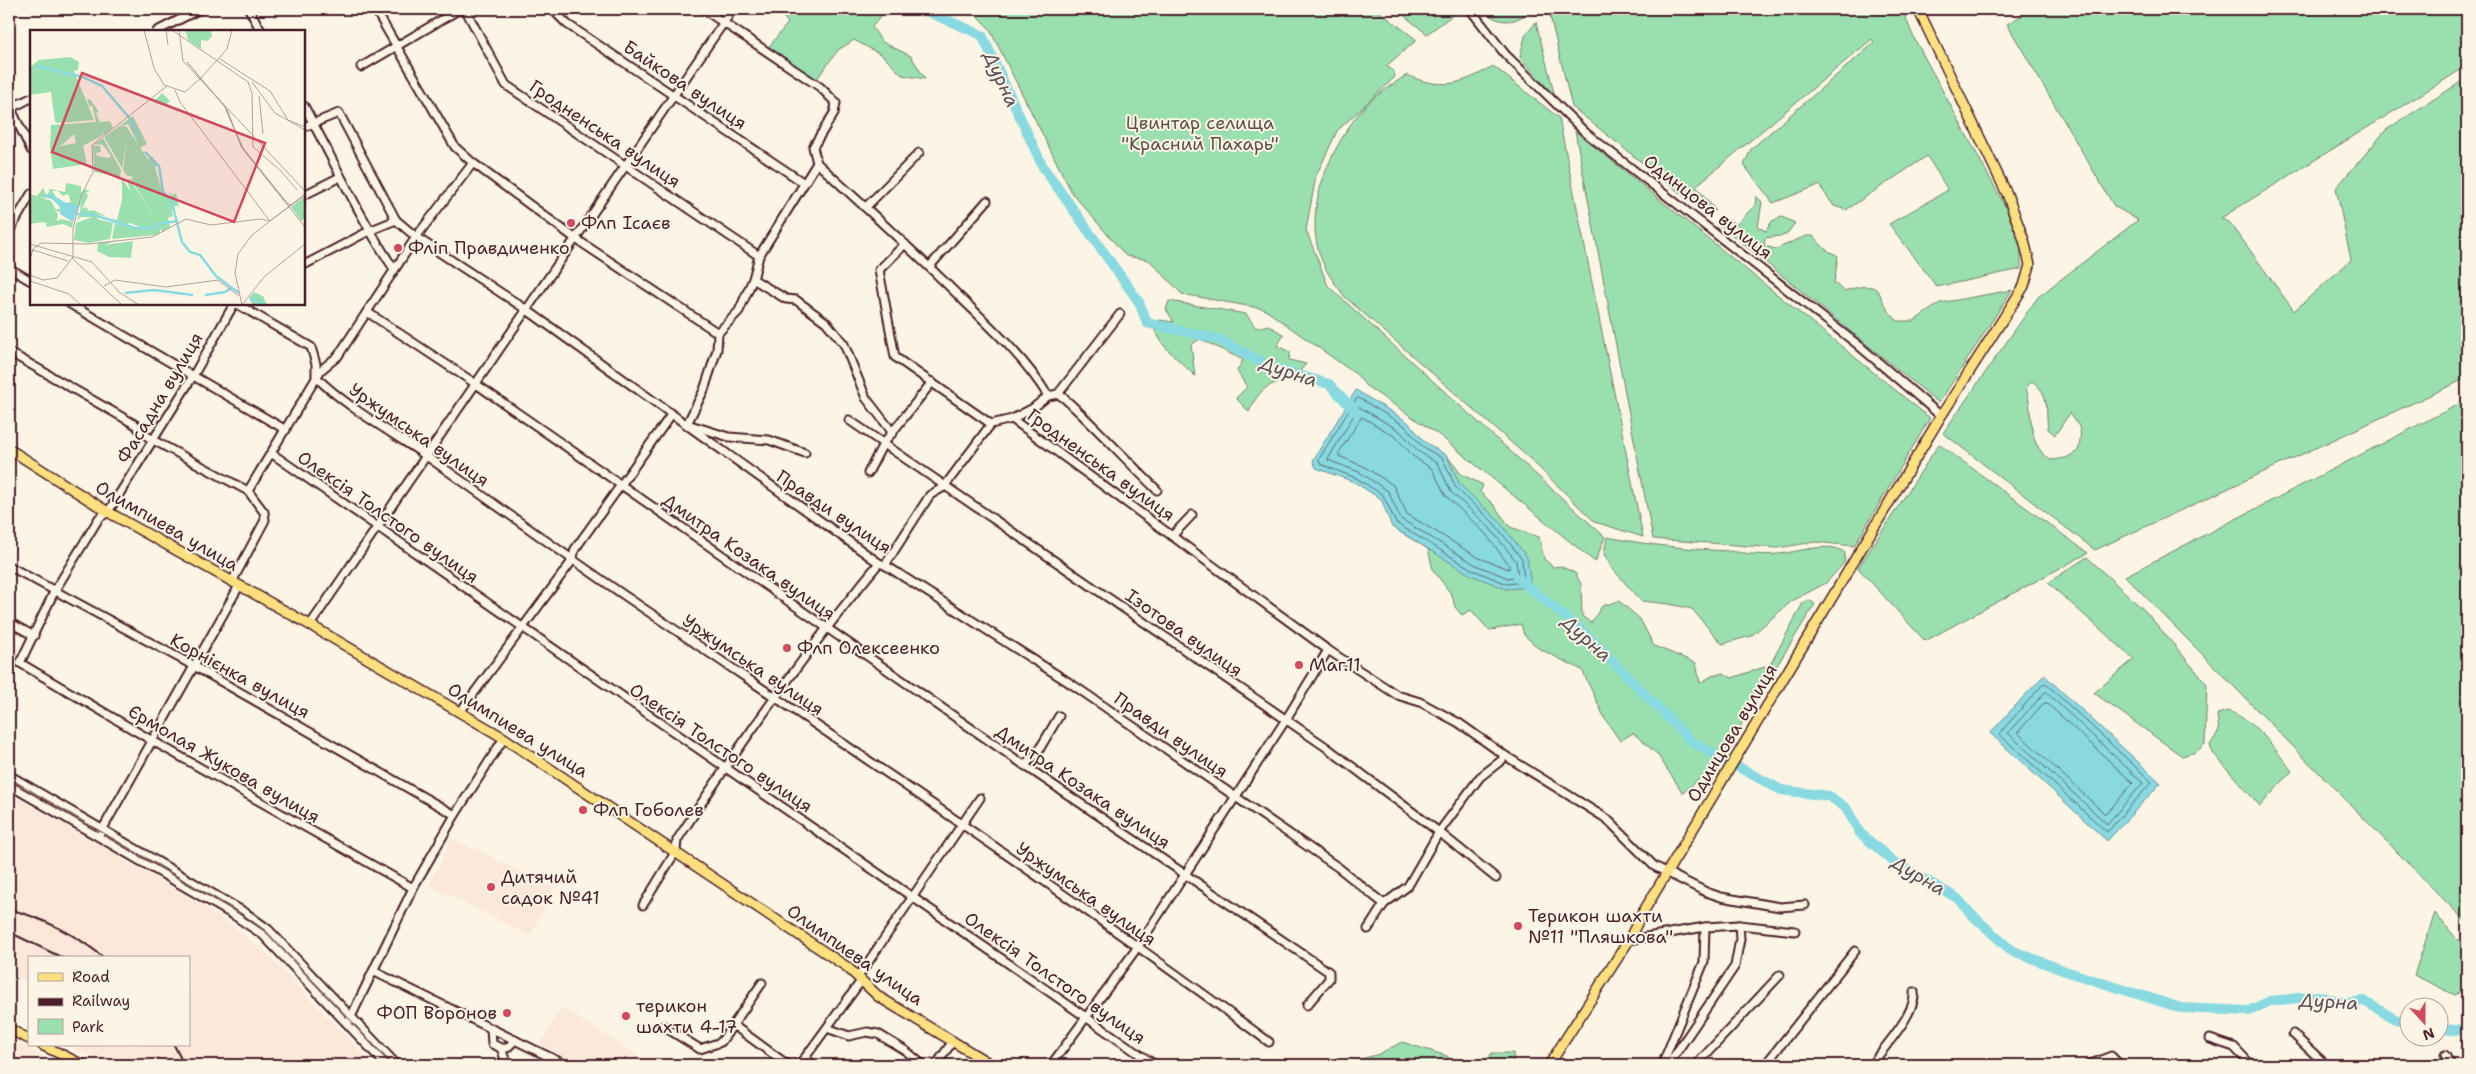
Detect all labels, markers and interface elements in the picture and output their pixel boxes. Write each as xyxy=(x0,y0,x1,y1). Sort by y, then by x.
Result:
inset map xyxy=(30,30,305,305)
street label: Байкова вулиця xyxy=(619,35,751,135)
water label: Дурна xyxy=(977,46,1025,111)
street label: Гродненська вулиця xyxy=(525,74,685,194)
park label: Цвинтар селища "Красний Пахарь" xyxy=(1121,111,1279,156)
street label: Одинцова вулиця xyxy=(1639,149,1777,265)
place label: Флп Ісаєв xyxy=(581,211,670,235)
marker: Флп Ісаєв xyxy=(565,217,577,229)
place label: Фліп Правдиченко xyxy=(408,236,570,260)
marker: Фліп Правдиченко xyxy=(392,242,404,254)
street label: Фасадна вулиця xyxy=(111,328,209,468)
water label: Дурна xyxy=(1256,350,1321,393)
street label: Уржумська вулиця xyxy=(344,378,494,492)
street label: Гродненська вулиця xyxy=(1022,403,1180,527)
street label: Олексія Толстого вулиця xyxy=(293,445,483,589)
street label: Правди вулиця xyxy=(772,465,896,559)
street label: Олимпиева улица xyxy=(91,475,243,577)
street label: Дмитра Козака вулиця xyxy=(658,488,840,626)
street label: Ізотова вулиця xyxy=(1121,584,1247,682)
street label: Уржумська вулиця xyxy=(678,609,828,721)
water label: Дурна xyxy=(1556,609,1617,667)
street label: Корнієнка вулиця xyxy=(166,628,314,724)
place label: Флп Олексеенко xyxy=(797,636,940,660)
marker: Флп Олексеенко xyxy=(781,642,793,654)
place label: Маг.11 xyxy=(1309,653,1361,677)
marker: Маг.11 xyxy=(1293,659,1305,671)
street label: Одинцова вулиця xyxy=(1681,659,1783,807)
street label: Олимпиева улица xyxy=(443,677,593,783)
street label: Олексія Толстого вулиця xyxy=(625,678,817,818)
street label: Правди вулиця xyxy=(1109,687,1233,783)
street label: Єрмолая Жукова вулиця xyxy=(124,699,324,829)
street label: Дмитра Козака вулиця xyxy=(991,719,1175,855)
place label: Флп Гоболев xyxy=(593,798,704,822)
marker: Флп Гоболев xyxy=(577,804,589,816)
street label: Уржумська вулиця xyxy=(1011,837,1161,951)
water label: Дурна xyxy=(1886,849,1950,901)
place label: Дитячий садок №41 xyxy=(501,865,600,910)
marker: Дитячий садок №41 xyxy=(485,881,497,893)
street label: Олимпиева улица xyxy=(782,899,928,1011)
place label: Терикон шахти №11 "Пляшкова" xyxy=(1528,904,1673,949)
street label: Олексія Толстого вулиця xyxy=(960,906,1150,1050)
marker: Терикон шахти №11 "Пляшкова" xyxy=(1512,920,1524,932)
legend xyxy=(28,956,190,1046)
text: Road xyxy=(72,967,110,987)
water label: Дурна xyxy=(2298,987,2359,1016)
text: Railway xyxy=(72,991,130,1011)
place label: терикон шахти 4-17 xyxy=(636,994,737,1039)
north arrow xyxy=(2398,996,2448,1046)
place label: ФОП Воронов xyxy=(377,1001,497,1025)
marker: ФОП Воронов xyxy=(501,1007,513,1019)
marker: терикон шахти 4-17 xyxy=(620,1010,632,1022)
text: Park xyxy=(72,1017,104,1037)
text: N xyxy=(2420,1024,2437,1045)

